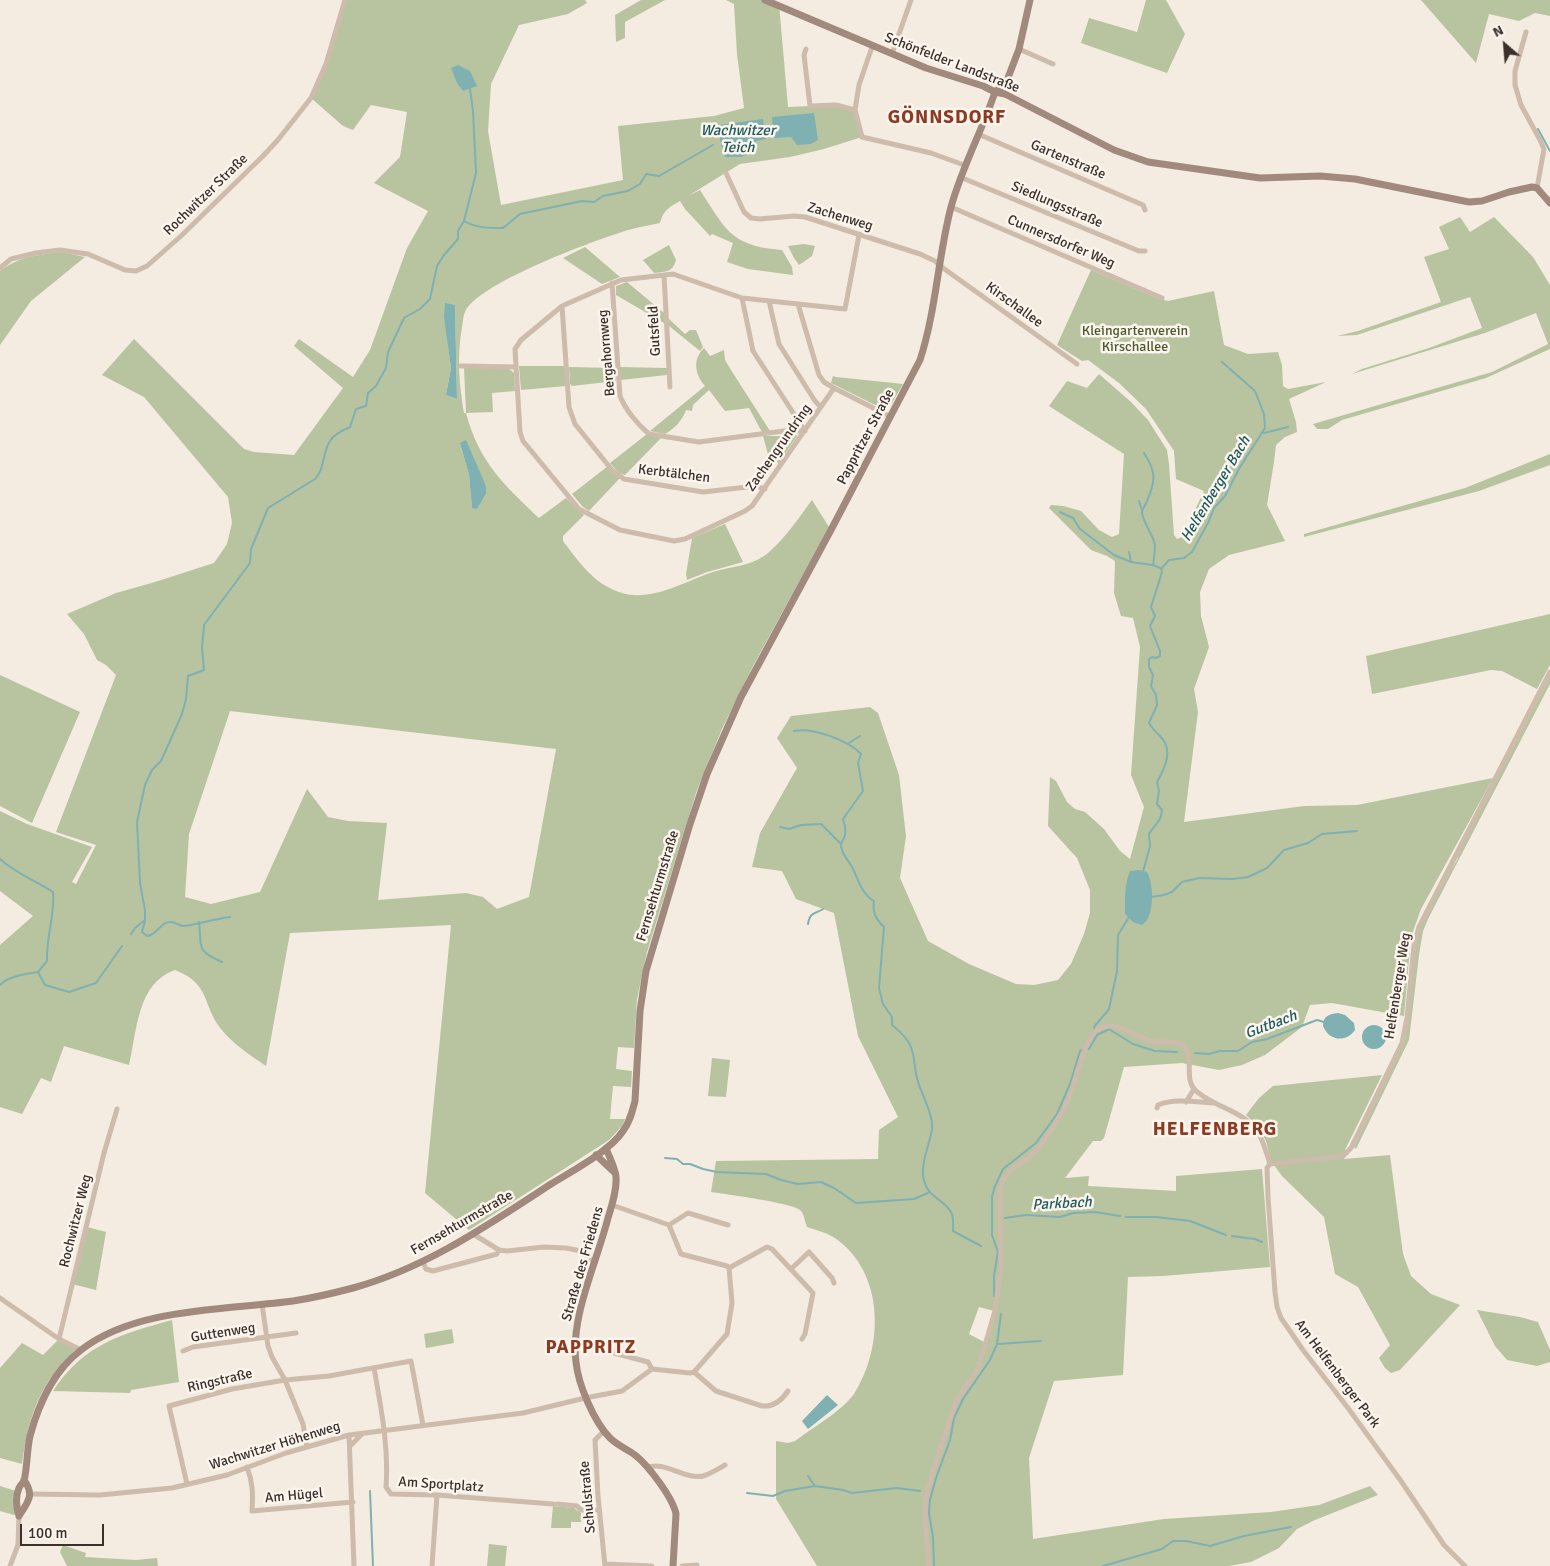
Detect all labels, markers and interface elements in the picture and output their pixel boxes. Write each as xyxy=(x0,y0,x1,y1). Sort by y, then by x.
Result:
north arrow xyxy=(1480,20,1530,70)
text: N xyxy=(1490,21,1506,41)
street label: Schönfelder Landstraße xyxy=(882,29,1022,97)
district label: GÖNNSDORF xyxy=(887,107,1007,129)
water label: Wachwitzer Teich xyxy=(701,122,775,157)
street label: Gartenstraße xyxy=(1028,137,1108,183)
street label: Rochwitzer Straße xyxy=(160,151,252,239)
street label: Siedlungsstraße xyxy=(1009,178,1105,232)
street label: Zachenweg xyxy=(805,199,875,235)
street label: Cunnersdorfer Weg xyxy=(1005,212,1117,272)
street label: Kirschallee xyxy=(982,279,1046,331)
street label: Gutsfeld xyxy=(645,305,665,357)
street label: Bergahornweg xyxy=(595,309,619,397)
park label: Kleingartenverein Kirschallee xyxy=(1082,323,1188,356)
street label: Pappritzer Straße xyxy=(834,386,898,488)
street label: Zachengrundring xyxy=(743,401,815,495)
water label: Helfenberger Bach xyxy=(1178,433,1254,545)
street label: Kerbtälchen xyxy=(637,461,711,487)
street label: Fernsehturmstraße xyxy=(633,828,683,944)
street label: Helfenberger Weg xyxy=(1381,932,1415,1040)
water label: Gutbach xyxy=(1243,1007,1299,1043)
district label: HELFENBERG xyxy=(1151,1119,1279,1141)
street label: Rochwitzer Weg xyxy=(56,1173,96,1269)
street label: Fernsehturmstraße xyxy=(408,1187,516,1259)
water label: Parkbach xyxy=(1032,1193,1092,1215)
street label: Straße des Friedens xyxy=(559,1205,607,1323)
street label: Am Helfenberger Park xyxy=(1291,1316,1383,1432)
street label: Guttenweg xyxy=(190,1320,256,1346)
district label: PAPPRITZ xyxy=(545,1337,637,1359)
street label: Ringstraße xyxy=(186,1365,254,1397)
street label: Wachwitzer Höhenweg xyxy=(208,1418,342,1474)
street label: Schulstraße xyxy=(576,1460,600,1534)
street label: Am Sportplatz xyxy=(398,1474,484,1496)
street label: Am Hügel xyxy=(264,1485,324,1507)
scale bar xyxy=(22,1514,106,1546)
text: 100 m xyxy=(28,1524,68,1542)

